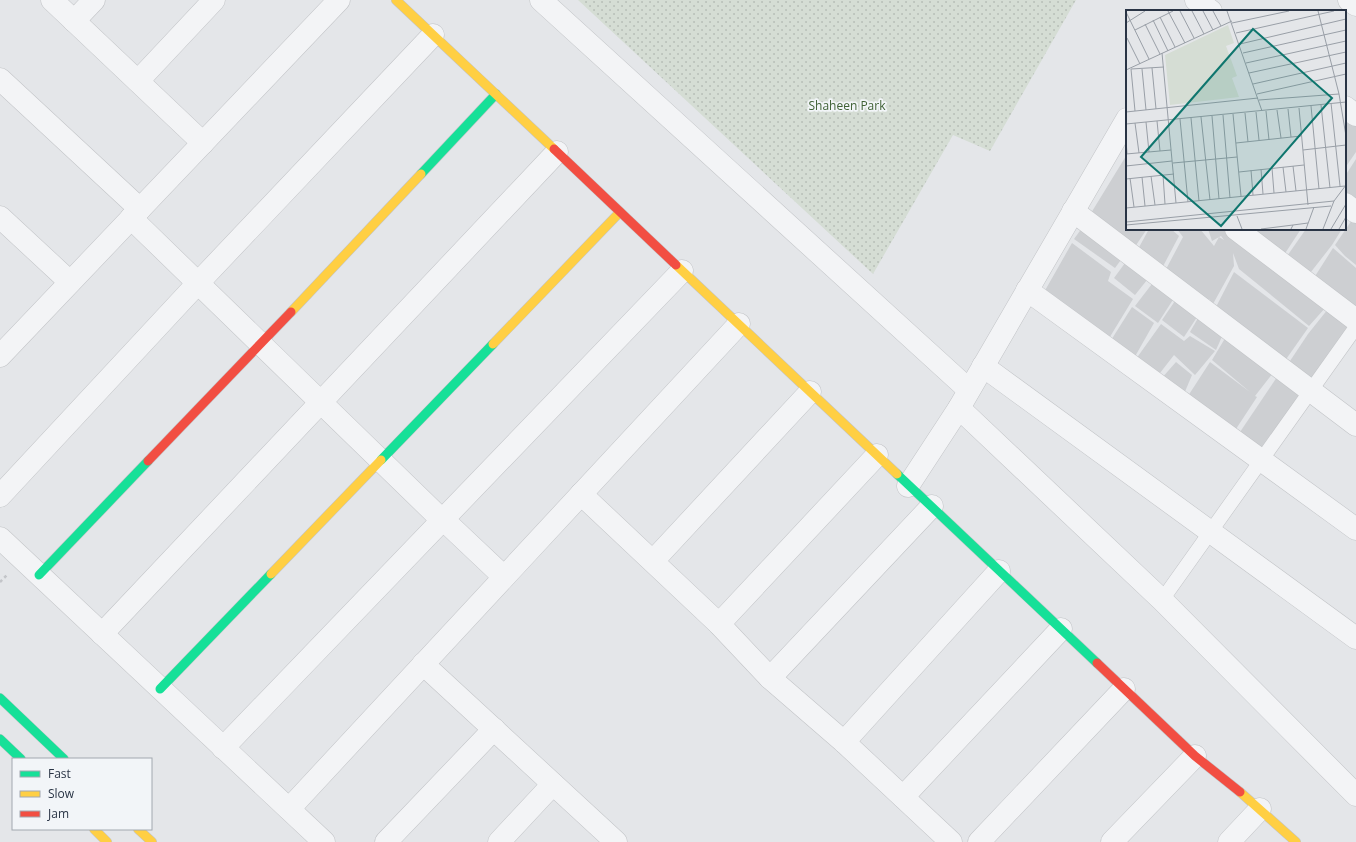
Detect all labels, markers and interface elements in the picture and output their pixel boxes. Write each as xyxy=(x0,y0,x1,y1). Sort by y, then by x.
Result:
inset map xyxy=(1126,10,1346,230)
park label: Shaheen Park xyxy=(808,97,886,114)
legend xyxy=(12,758,152,830)
text: Fast xyxy=(48,765,71,782)
text: Slow xyxy=(48,785,75,802)
text: Jam xyxy=(47,805,69,822)

